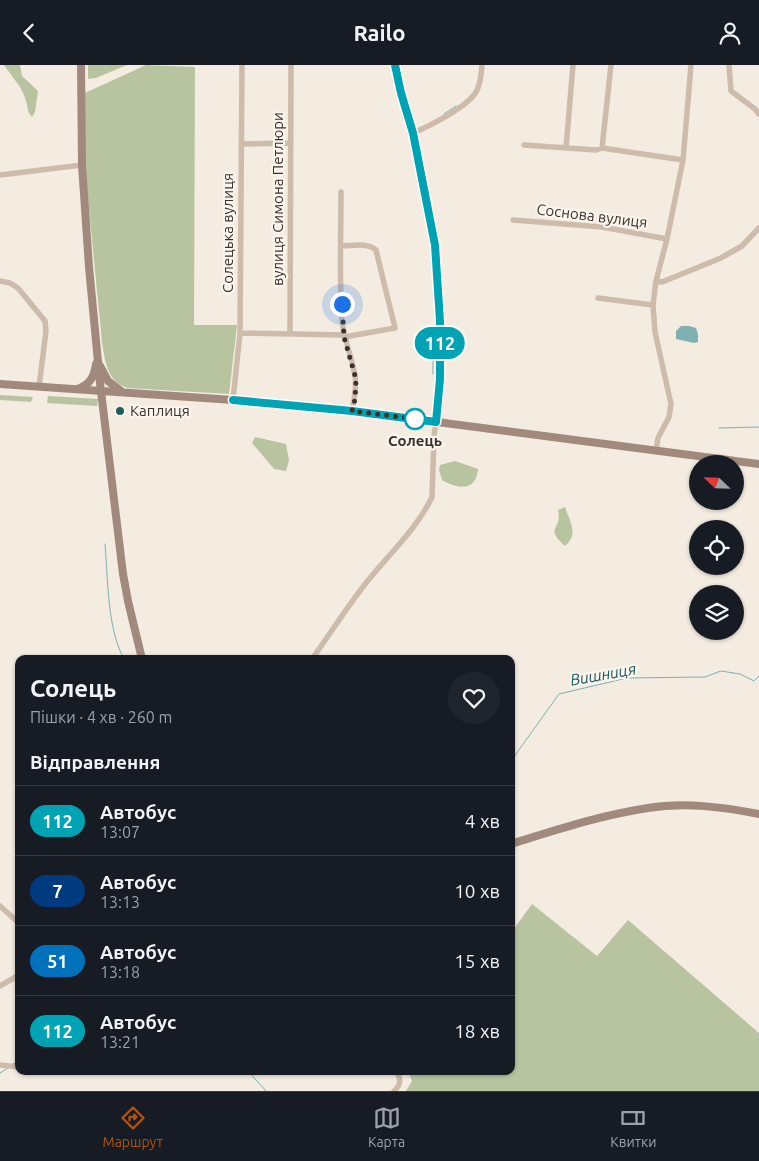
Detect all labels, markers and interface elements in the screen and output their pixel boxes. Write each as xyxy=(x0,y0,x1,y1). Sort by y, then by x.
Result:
icon: back xyxy=(15,19,43,47)
icon: person xyxy=(716,19,744,47)
text: Railo xyxy=(354,20,405,45)
street label: вулиця Симона Петлюри xyxy=(269,112,286,286)
street label: Солецька вулиця xyxy=(219,173,236,293)
street label: Соснова вулиця xyxy=(536,200,648,231)
your location xyxy=(330,292,355,317)
line badge: 112 xyxy=(411,327,469,359)
text: 112 xyxy=(425,333,455,353)
place label: Каплиця xyxy=(130,402,190,419)
marker: Каплиця xyxy=(114,405,126,417)
marker: Солець xyxy=(404,408,426,430)
place label: Солець xyxy=(388,432,442,449)
north arrow xyxy=(689,455,744,510)
map controls xyxy=(689,455,744,640)
button: locate xyxy=(689,520,744,575)
button: layers xyxy=(689,585,744,640)
water label: Вишниця xyxy=(569,659,637,689)
button: heart xyxy=(448,672,500,724)
text: Солець xyxy=(30,675,116,702)
text: Пішки · 4 хв · 260 m xyxy=(30,708,172,726)
text: Відправлення xyxy=(30,751,160,773)
text: Автобус xyxy=(100,801,176,823)
text: 4 хв xyxy=(465,810,500,832)
text: 112 xyxy=(42,811,73,831)
text: 13:07 xyxy=(100,823,140,841)
text: Автобус xyxy=(100,871,176,893)
text: 10 хв xyxy=(454,880,500,902)
text: 7 xyxy=(52,881,63,901)
text: 13:13 xyxy=(100,893,140,911)
text: Автобус xyxy=(100,941,176,963)
text: 15 хв xyxy=(454,950,500,972)
text: 51 xyxy=(47,951,68,971)
text: 13:18 xyxy=(100,963,140,981)
text: Автобус xyxy=(100,1011,176,1033)
text: 18 хв xyxy=(454,1020,500,1042)
text: 112 xyxy=(42,1021,73,1041)
text: 13:21 xyxy=(100,1033,140,1051)
tab: Маршрут xyxy=(103,1104,163,1150)
tab: Карта xyxy=(368,1104,405,1150)
tab: Квитки xyxy=(610,1104,656,1150)

